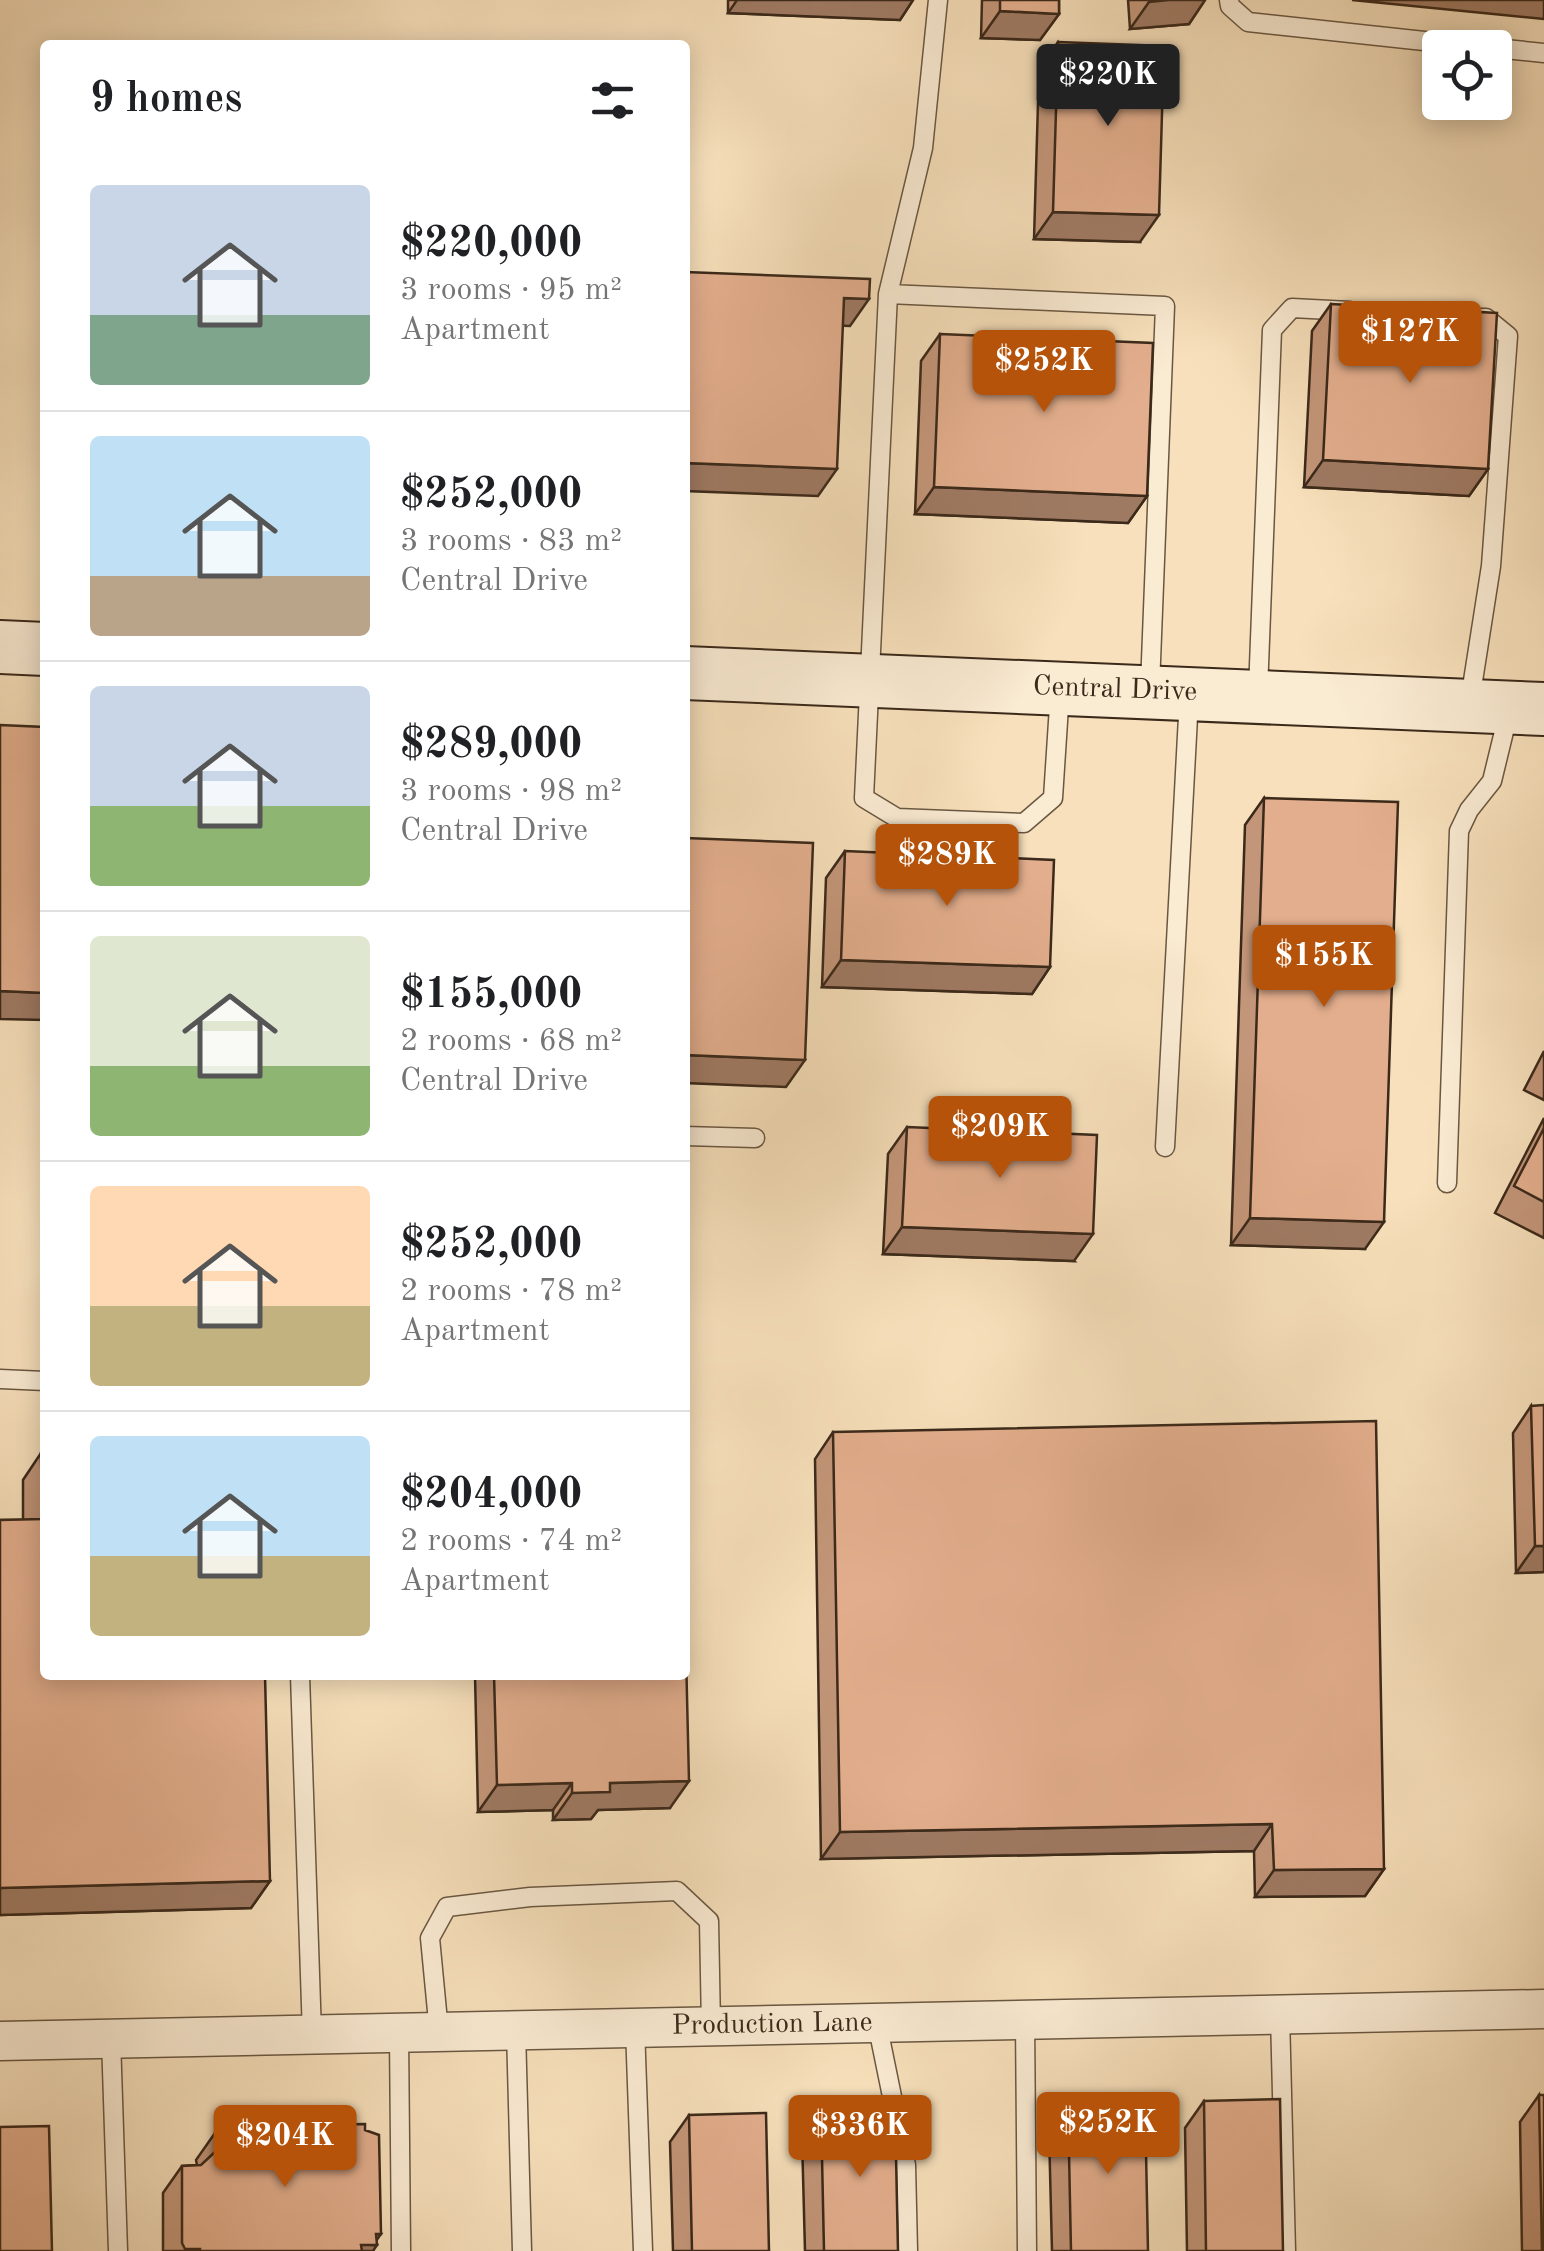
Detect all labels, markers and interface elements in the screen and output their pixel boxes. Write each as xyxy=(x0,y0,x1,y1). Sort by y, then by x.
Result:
map controls xyxy=(1422,30,1512,120)
button: locate xyxy=(1422,30,1512,120)
pin: $220K xyxy=(1038,44,1178,129)
text: $220K xyxy=(1059,60,1157,92)
icon: filters xyxy=(585,73,640,128)
text: 9 homes xyxy=(90,79,242,121)
text: $220,000 xyxy=(400,224,582,266)
icon: home xyxy=(170,225,290,345)
text: 3 rooms · 95 m² xyxy=(400,275,622,307)
pin: $127K xyxy=(1340,301,1480,386)
text: Apartment xyxy=(400,315,550,347)
text: $127K xyxy=(1361,317,1459,349)
pin: $252K xyxy=(974,330,1114,415)
text: $252K xyxy=(995,346,1093,378)
text: $252,000 xyxy=(400,475,582,517)
icon: home xyxy=(170,476,290,596)
text: 3 rooms · 83 m² xyxy=(400,526,622,558)
text: Central Drive xyxy=(400,566,588,598)
street label: Central Drive xyxy=(1032,673,1198,707)
text: $289,000 xyxy=(400,725,582,767)
icon: home xyxy=(170,726,290,846)
text: 3 rooms · 98 m² xyxy=(400,776,622,808)
text: Central Drive xyxy=(400,816,588,848)
pin: $289K xyxy=(877,824,1017,909)
text: $289K xyxy=(898,840,996,872)
pin: $155K xyxy=(1254,925,1394,1010)
text: $155K xyxy=(1275,941,1373,973)
text: $155,000 xyxy=(400,975,582,1017)
icon: home xyxy=(170,976,290,1096)
text: 2 rooms · 68 m² xyxy=(400,1026,622,1058)
text: Central Drive xyxy=(400,1066,588,1098)
pin: $209K xyxy=(930,1096,1070,1181)
text: $209K xyxy=(951,1112,1049,1144)
text: $252,000 xyxy=(400,1225,582,1267)
icon: home xyxy=(170,1226,290,1346)
text: 2 rooms · 78 m² xyxy=(400,1276,622,1308)
text: Apartment xyxy=(400,1316,550,1348)
text: $204,000 xyxy=(400,1475,582,1517)
icon: home xyxy=(170,1476,290,1596)
text: 2 rooms · 74 m² xyxy=(400,1526,622,1558)
text: Apartment xyxy=(400,1566,550,1598)
street label: Production Lane xyxy=(671,2009,873,2041)
pin: $252K xyxy=(1038,2092,1178,2177)
pin: $336K xyxy=(790,2095,930,2180)
pin: $204K xyxy=(215,2105,355,2190)
text: $252K xyxy=(1059,2108,1157,2140)
text: $336K xyxy=(811,2111,909,2143)
text: $204K xyxy=(236,2121,334,2153)

